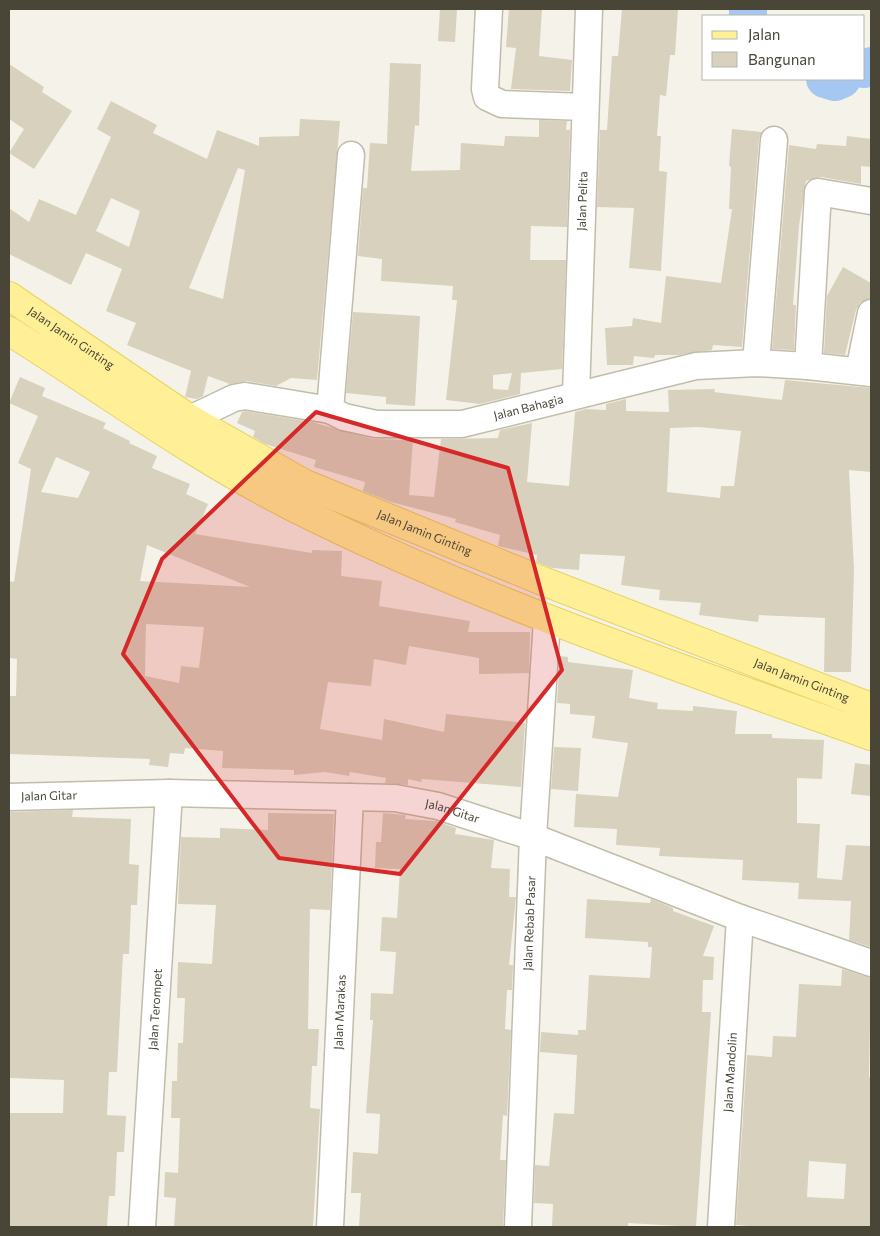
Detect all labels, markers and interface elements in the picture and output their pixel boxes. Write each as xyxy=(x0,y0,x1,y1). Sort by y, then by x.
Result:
legend xyxy=(702,15,865,80)
text: Jalan xyxy=(748,25,780,43)
text: Bangunan xyxy=(748,50,816,68)
street label: Jalan Pelita xyxy=(574,171,590,231)
street label: Jalan Jamin Ginting xyxy=(25,303,118,372)
street label: Jalan Bahagia xyxy=(492,391,565,423)
street label: Jalan Jamin Ginting xyxy=(375,506,475,558)
street label: Jalan Jamin Ginting xyxy=(752,655,852,704)
street label: Jalan Gitar xyxy=(21,787,77,804)
street label: Jalan Gitar xyxy=(424,796,482,825)
street label: Jalan Rebab Pasar xyxy=(520,875,538,971)
street label: Jalan Terompet xyxy=(145,968,164,1051)
street label: Jalan Marakas xyxy=(330,974,348,1050)
street label: Jalan Mandolin xyxy=(720,1032,739,1113)

